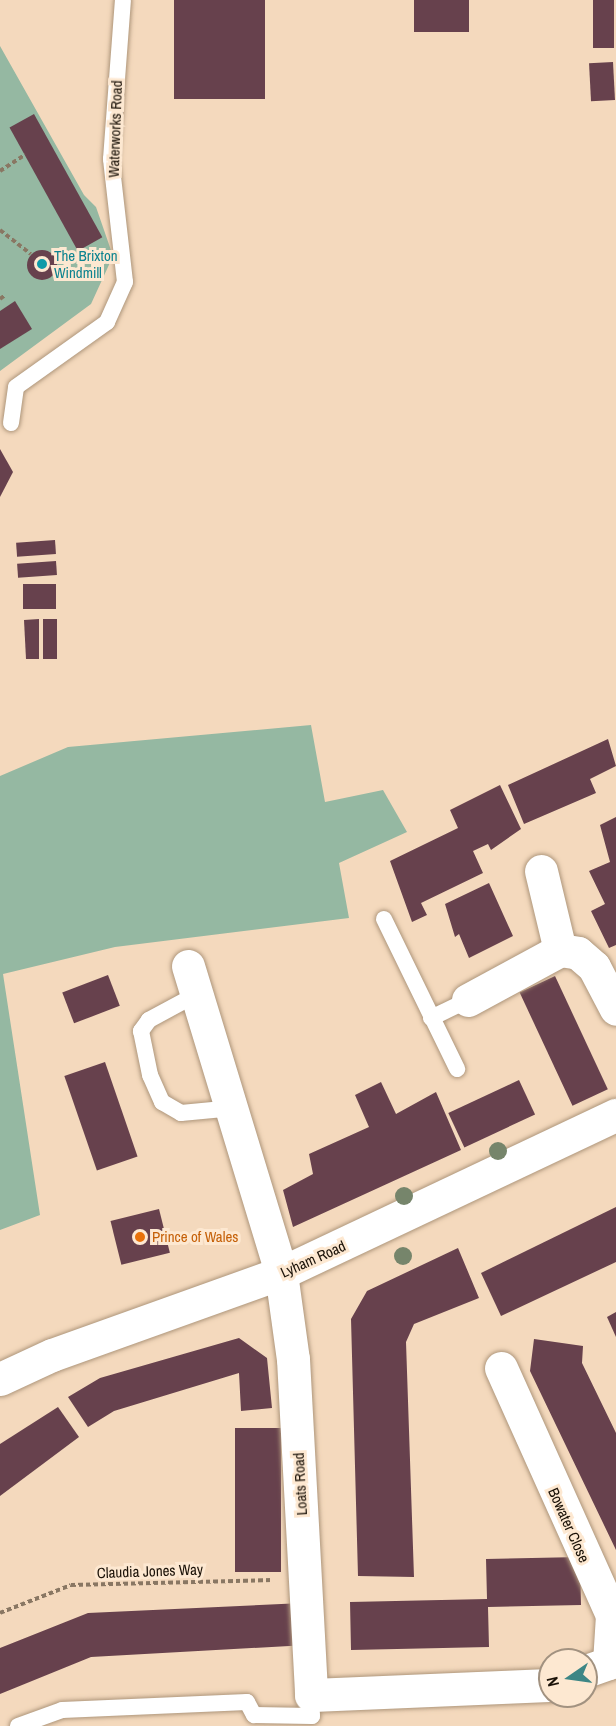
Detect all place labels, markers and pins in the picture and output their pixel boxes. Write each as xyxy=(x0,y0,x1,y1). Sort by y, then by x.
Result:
place label: The Brixton Windmill xyxy=(54,246,118,281)
marker: The Brixton Windmill xyxy=(35,257,49,271)
place label: Prince of Wales xyxy=(152,1228,238,1246)
marker: Prince of Wales xyxy=(133,1230,147,1244)

